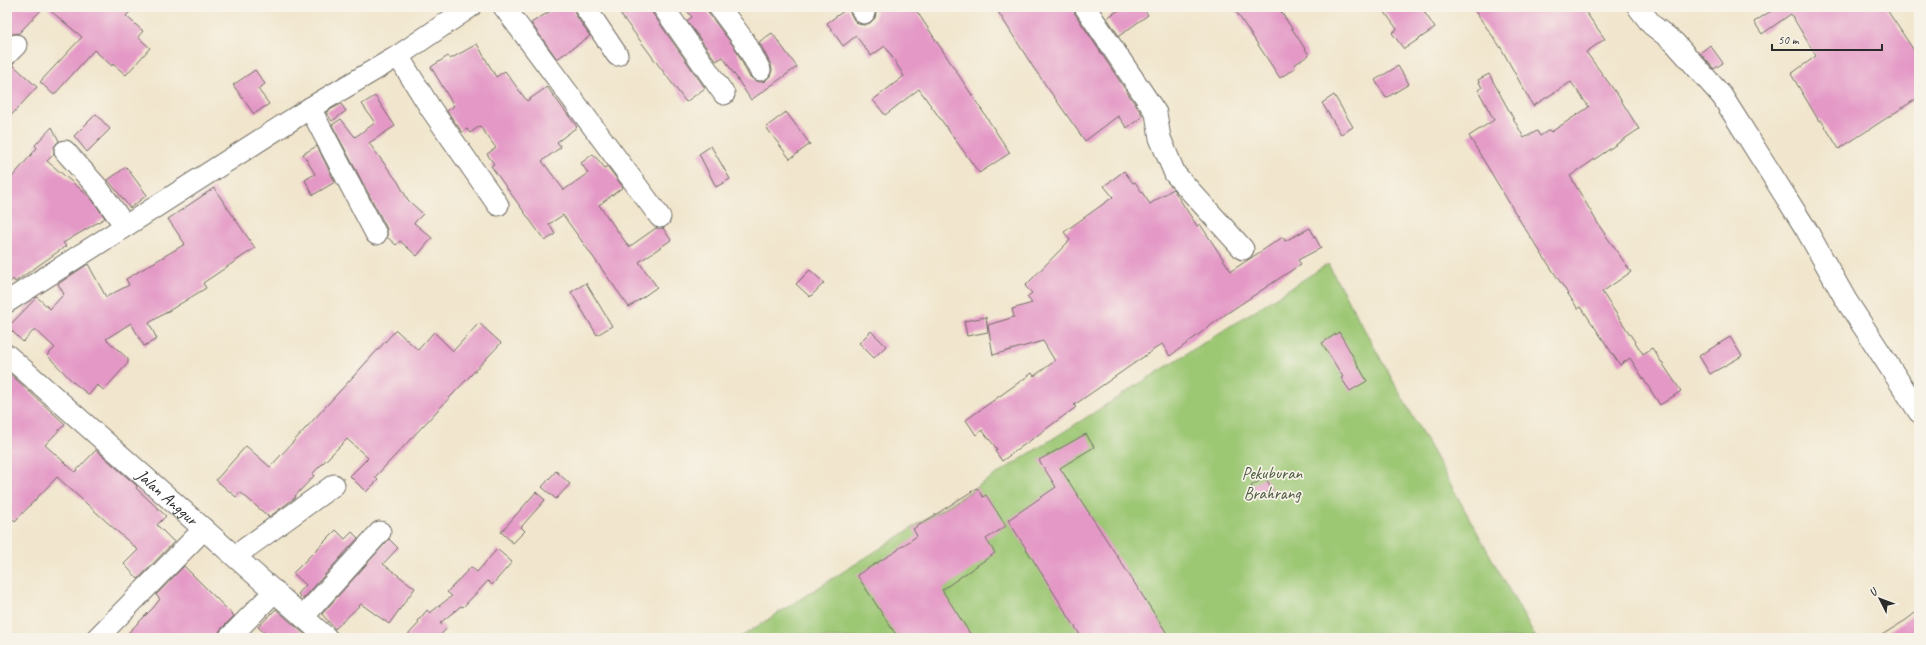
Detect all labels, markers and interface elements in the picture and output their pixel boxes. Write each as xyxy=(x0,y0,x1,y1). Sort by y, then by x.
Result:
scale bar xyxy=(1772,26,1882,52)
text: 50 m xyxy=(1778,32,1800,48)
park label: Pekuburan Brahrang xyxy=(1242,463,1304,504)
street label: Jalan Anggur xyxy=(131,464,203,531)
north arrow xyxy=(1860,579,1900,619)
text: U xyxy=(1866,584,1881,599)

